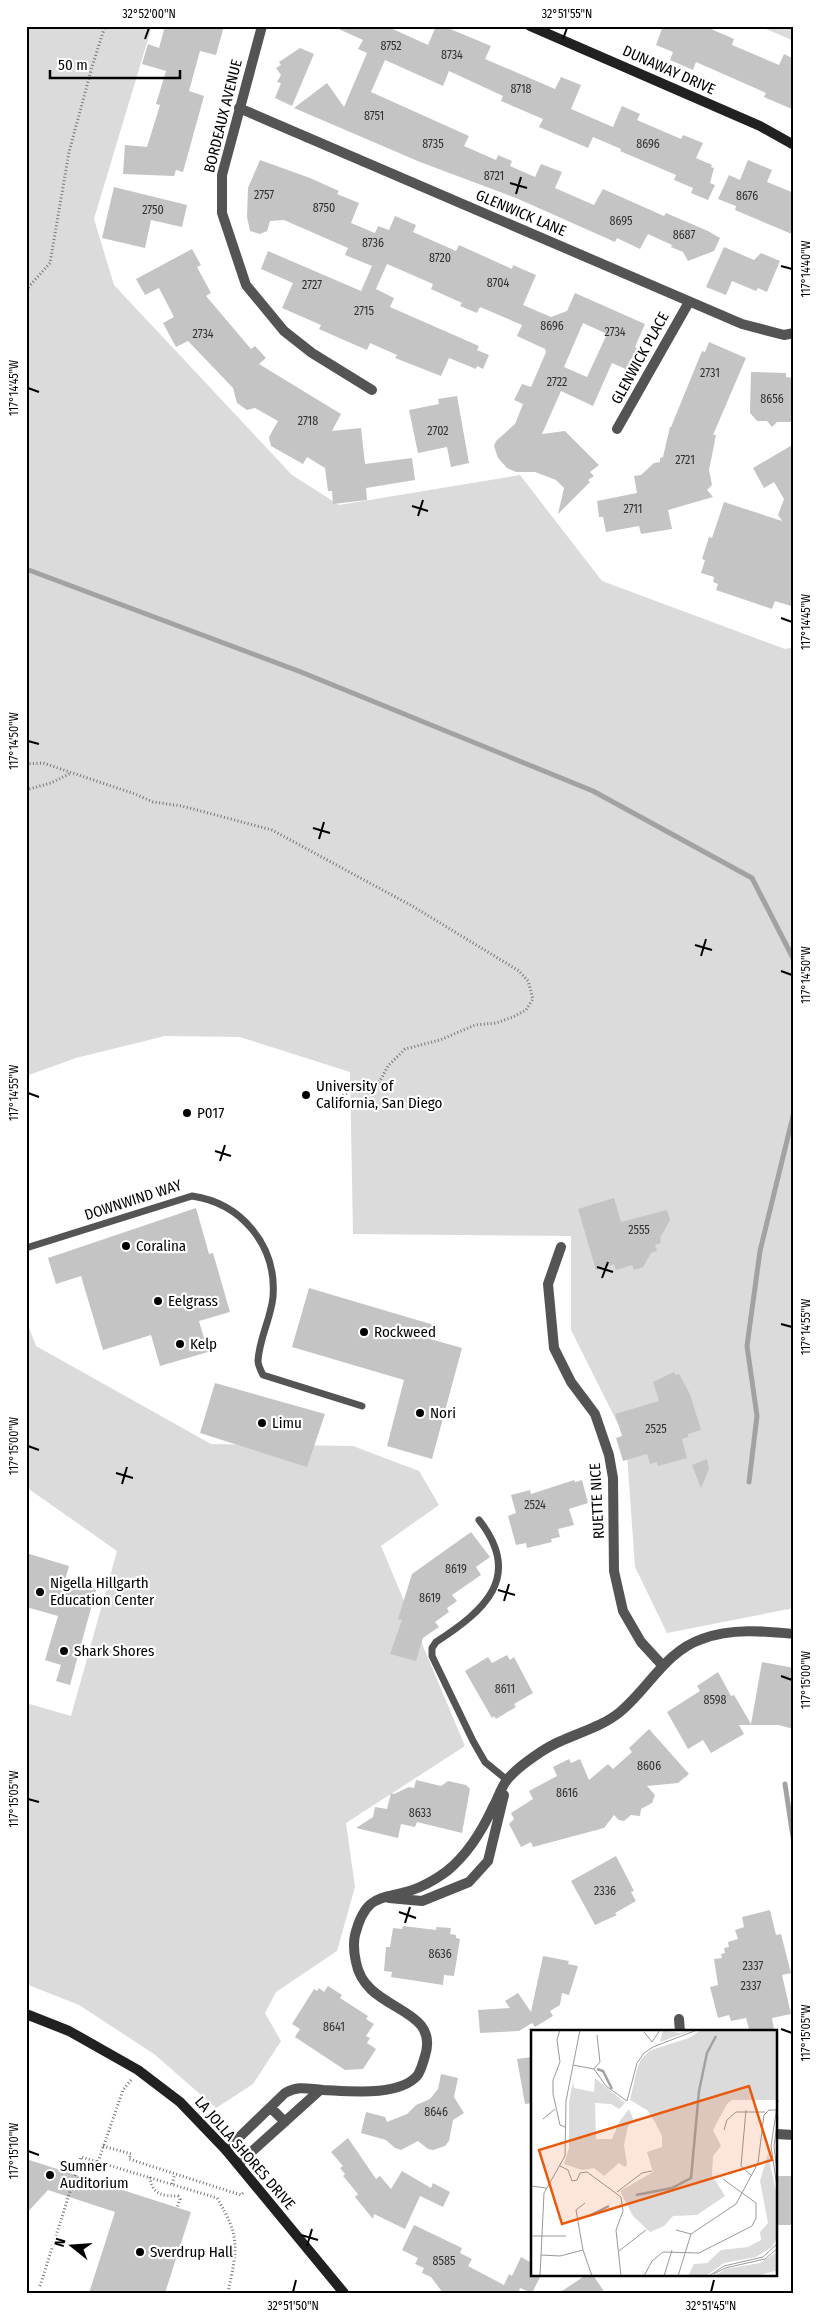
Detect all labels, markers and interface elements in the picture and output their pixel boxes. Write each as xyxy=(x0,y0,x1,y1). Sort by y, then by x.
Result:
text: 32°52'00"N xyxy=(122,7,176,21)
text: 32°51'55"N xyxy=(542,7,592,21)
house number: 8752 xyxy=(380,39,402,53)
street label: DUNAWAY DRIVE xyxy=(620,42,718,98)
scale bar xyxy=(50,48,180,80)
house number: 8734 xyxy=(441,48,463,62)
text: 50 m xyxy=(58,56,88,74)
street label: BORDEAUX AVENUE xyxy=(200,57,246,175)
house number: 8718 xyxy=(510,82,532,96)
house number: 8751 xyxy=(364,109,384,123)
house number: 8735 xyxy=(422,137,444,151)
house number: 8696 xyxy=(636,137,660,151)
house number: 8721 xyxy=(484,169,504,183)
street label: GLENWICK LANE xyxy=(473,186,569,240)
house number: 2757 xyxy=(254,188,274,202)
house number: 8676 xyxy=(736,189,758,203)
house number: 8750 xyxy=(313,201,335,215)
house number: 2750 xyxy=(142,203,164,217)
house number: 8695 xyxy=(609,214,633,228)
house number: 8687 xyxy=(673,228,695,242)
house number: 8736 xyxy=(362,236,384,250)
text: 117°14'40"W xyxy=(799,240,813,298)
house number: 8720 xyxy=(429,251,451,265)
house number: 8704 xyxy=(487,276,510,290)
house number: 2727 xyxy=(302,278,322,292)
house number: 2715 xyxy=(354,304,375,318)
street label: GLENWICK PLACE xyxy=(607,309,673,407)
house number: 8696 xyxy=(540,319,564,333)
house number: 2734 xyxy=(604,325,626,339)
house number: 2734 xyxy=(192,327,214,341)
text: 117°14'45"W xyxy=(7,360,21,416)
house number: 2731 xyxy=(700,366,720,380)
house number: 2722 xyxy=(547,375,567,389)
house number: 8656 xyxy=(760,392,784,406)
house number: 2718 xyxy=(298,414,318,428)
house number: 2702 xyxy=(427,424,449,438)
house number: 2721 xyxy=(675,453,695,467)
house number: 2711 xyxy=(623,502,643,516)
text: 117°14'45"W xyxy=(799,594,813,650)
text: 117°14'50"W xyxy=(7,712,21,770)
text: 117°14'50"W xyxy=(799,946,813,1004)
text: 117°14'55"W xyxy=(7,1065,21,1121)
place label: University of California, San Diego xyxy=(316,1077,443,1112)
marker: University of California, San Diego xyxy=(300,1089,312,1101)
place label: P017 xyxy=(197,1104,224,1122)
marker: P017 xyxy=(181,1107,193,1119)
street label: DOWNWIND WAY xyxy=(82,1176,184,1224)
house number: 2555 xyxy=(628,1223,650,1237)
place label: Coralina xyxy=(136,1237,186,1255)
marker: Coralina xyxy=(120,1240,132,1252)
place label: Eelgrass xyxy=(168,1292,218,1310)
marker: Eelgrass xyxy=(152,1295,164,1307)
text: 117°14'55"W xyxy=(799,1299,813,1355)
place label: Rockweed xyxy=(374,1323,436,1341)
marker: Rockweed xyxy=(358,1326,370,1338)
place label: Kelp xyxy=(190,1335,217,1353)
marker: Kelp xyxy=(174,1338,186,1350)
place label: Nori xyxy=(430,1404,456,1422)
marker: Nori xyxy=(414,1407,426,1419)
place label: Limu xyxy=(272,1414,302,1432)
text: 117°15'00"W xyxy=(7,1417,21,1475)
marker: Limu xyxy=(256,1417,268,1429)
house number: 2525 xyxy=(645,1422,667,1436)
street label: RUETTE NICE xyxy=(586,1463,608,1539)
house number: 2524 xyxy=(524,1498,546,1512)
house number: 8619 xyxy=(445,1562,467,1576)
place label: Nigella Hillgarth Education Center xyxy=(50,1574,155,1609)
marker: Nigella Hillgarth Education Center xyxy=(34,1586,46,1598)
house number: 8619 xyxy=(419,1591,441,1605)
place label: Shark Shores xyxy=(74,1642,154,1660)
marker: Shark Shores xyxy=(58,1645,70,1657)
text: 117°15'00"W xyxy=(799,1651,813,1709)
house number: 8611 xyxy=(495,1682,515,1696)
house number: 8598 xyxy=(703,1693,727,1707)
house number: 8606 xyxy=(637,1759,661,1773)
text: 117°15'05"W xyxy=(7,1771,21,1827)
house number: 8616 xyxy=(556,1786,578,1800)
house number: 8633 xyxy=(409,1806,431,1820)
house number: 2336 xyxy=(594,1884,616,1898)
house number: 8636 xyxy=(428,1947,452,1961)
house number: 2337 xyxy=(743,1959,764,1973)
house number: 2337 xyxy=(741,1979,762,1993)
text: 117°15'05"W xyxy=(799,2005,813,2061)
house number: 8641 xyxy=(323,2020,345,2034)
inset map xyxy=(531,2030,778,2276)
street label: LA JOLLA SHORES DRIVE xyxy=(191,2093,299,2213)
house number: 8646 xyxy=(424,2105,448,2119)
text: 117°15'10"W xyxy=(7,2123,21,2179)
place label: Sumner Auditorium xyxy=(60,2157,129,2192)
marker: Sumner Auditorium xyxy=(44,2169,56,2181)
north arrow xyxy=(48,2222,98,2272)
text: N xyxy=(51,2236,69,2249)
place label: Sverdrup Hall xyxy=(150,2243,233,2261)
marker: Sverdrup Hall xyxy=(134,2246,146,2258)
house number: 8585 xyxy=(432,2254,456,2268)
text: 32°51'50"N xyxy=(267,2299,319,2313)
text: 32°51'45"N xyxy=(686,2299,736,2313)

